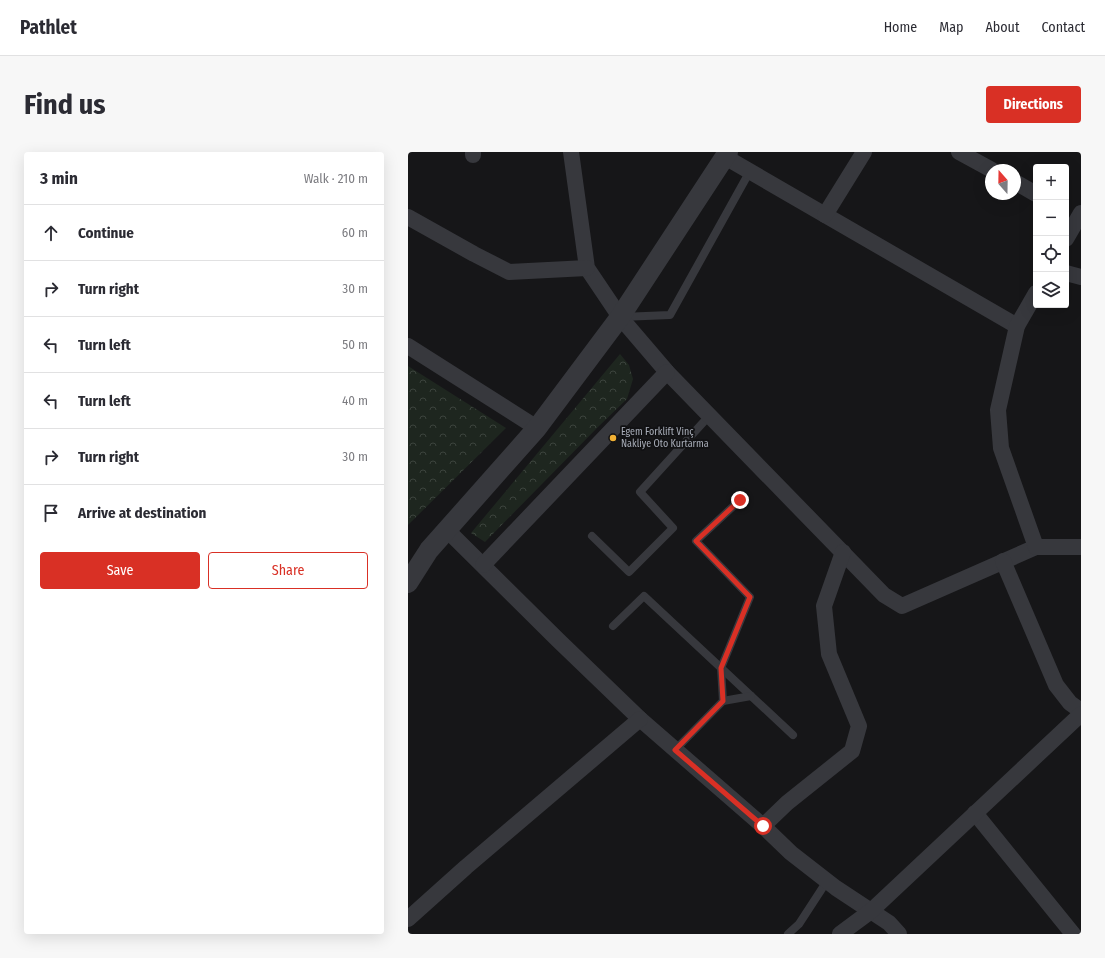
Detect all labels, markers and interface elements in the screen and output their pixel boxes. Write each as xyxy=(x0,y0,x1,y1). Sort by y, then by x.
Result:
text: Pathlet xyxy=(20,16,77,39)
text: Home xyxy=(884,19,917,36)
text: Map xyxy=(939,19,963,36)
text: About xyxy=(985,19,1020,36)
text: Contact xyxy=(1042,19,1085,36)
button: Directions xyxy=(986,86,1081,123)
text: Find us xyxy=(24,88,106,121)
north arrow xyxy=(985,164,1021,200)
map controls xyxy=(1033,164,1069,308)
button: + xyxy=(1033,164,1069,200)
text: 3 min xyxy=(40,168,78,189)
text: Walk · 210 m xyxy=(304,171,368,186)
button: − xyxy=(1033,200,1069,236)
icon: ahead xyxy=(40,222,62,244)
text: Continue xyxy=(78,224,134,242)
text: 60 m xyxy=(342,225,368,240)
button: locate xyxy=(1033,236,1069,272)
button: layers xyxy=(1033,272,1069,308)
icon: right xyxy=(40,278,62,300)
text: Turn right xyxy=(78,280,139,298)
text: 30 m xyxy=(342,281,368,296)
icon: left xyxy=(40,334,62,356)
text: Turn left xyxy=(78,336,131,354)
text: 50 m xyxy=(342,337,368,352)
icon: left xyxy=(40,390,62,412)
text: Turn left xyxy=(78,392,131,410)
text: 40 m xyxy=(342,393,368,408)
place label: Egem Forklift Vinç Nakliye Oto Kurtarma xyxy=(621,426,709,450)
marker: Egem Forklift Vinç Nakliye Oto Kurtarma xyxy=(608,433,618,443)
icon: right xyxy=(40,446,62,468)
text: Turn right xyxy=(78,448,139,466)
text: 30 m xyxy=(342,449,368,464)
route end xyxy=(731,491,749,509)
icon: arrive xyxy=(40,502,62,524)
text: Arrive at destination xyxy=(78,504,206,522)
button: Save xyxy=(40,552,200,589)
button: Share xyxy=(208,552,368,589)
route start xyxy=(754,817,772,835)

